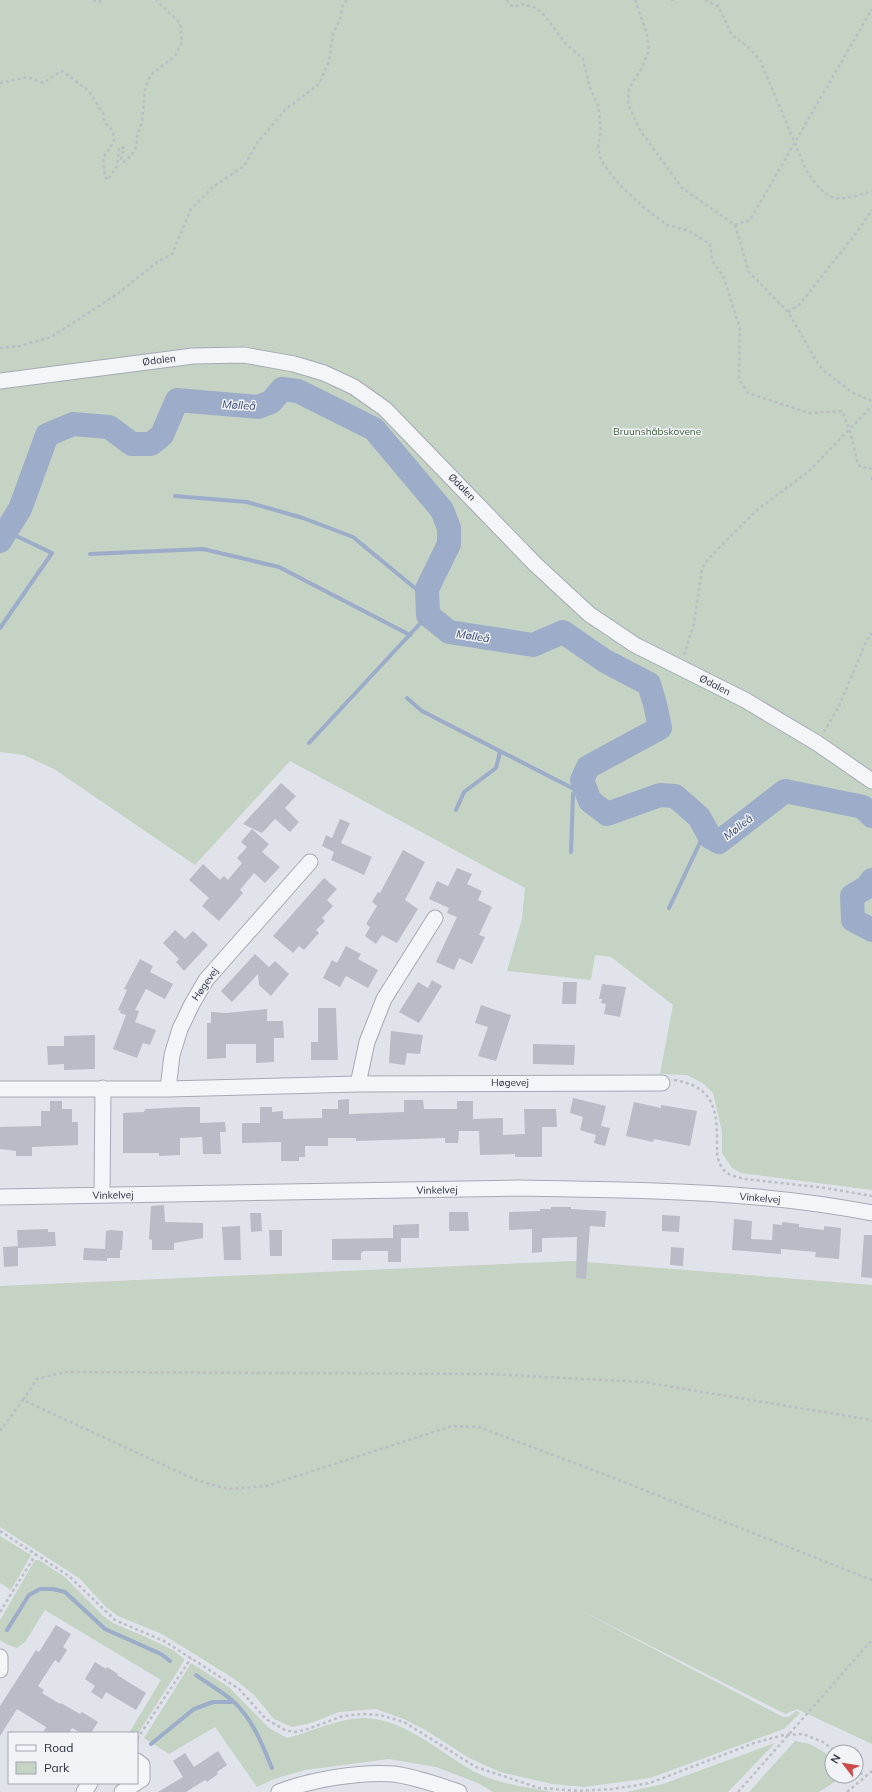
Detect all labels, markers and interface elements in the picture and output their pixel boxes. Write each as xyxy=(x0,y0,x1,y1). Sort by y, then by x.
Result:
street label: Ødalen xyxy=(142,351,177,368)
water label: Mølleå xyxy=(222,397,257,413)
park label: Bruunshåbskovene xyxy=(613,425,701,438)
street label: Ødalen xyxy=(446,471,479,504)
water label: Mølleå xyxy=(455,626,491,646)
street label: Ødalen xyxy=(697,672,733,698)
water label: Mølleå xyxy=(720,811,756,843)
street label: Høgevej xyxy=(189,965,221,1003)
street label: Høgevej xyxy=(491,1076,529,1089)
street label: Vinkelvej xyxy=(416,1183,458,1197)
street label: Vinkelvej xyxy=(92,1188,134,1202)
street label: Vinkelvej xyxy=(739,1190,781,1206)
legend xyxy=(8,1732,138,1784)
text: Road xyxy=(44,1740,73,1755)
north arrow xyxy=(824,1744,864,1784)
text: N xyxy=(827,1752,844,1766)
text: Park xyxy=(44,1760,70,1775)

